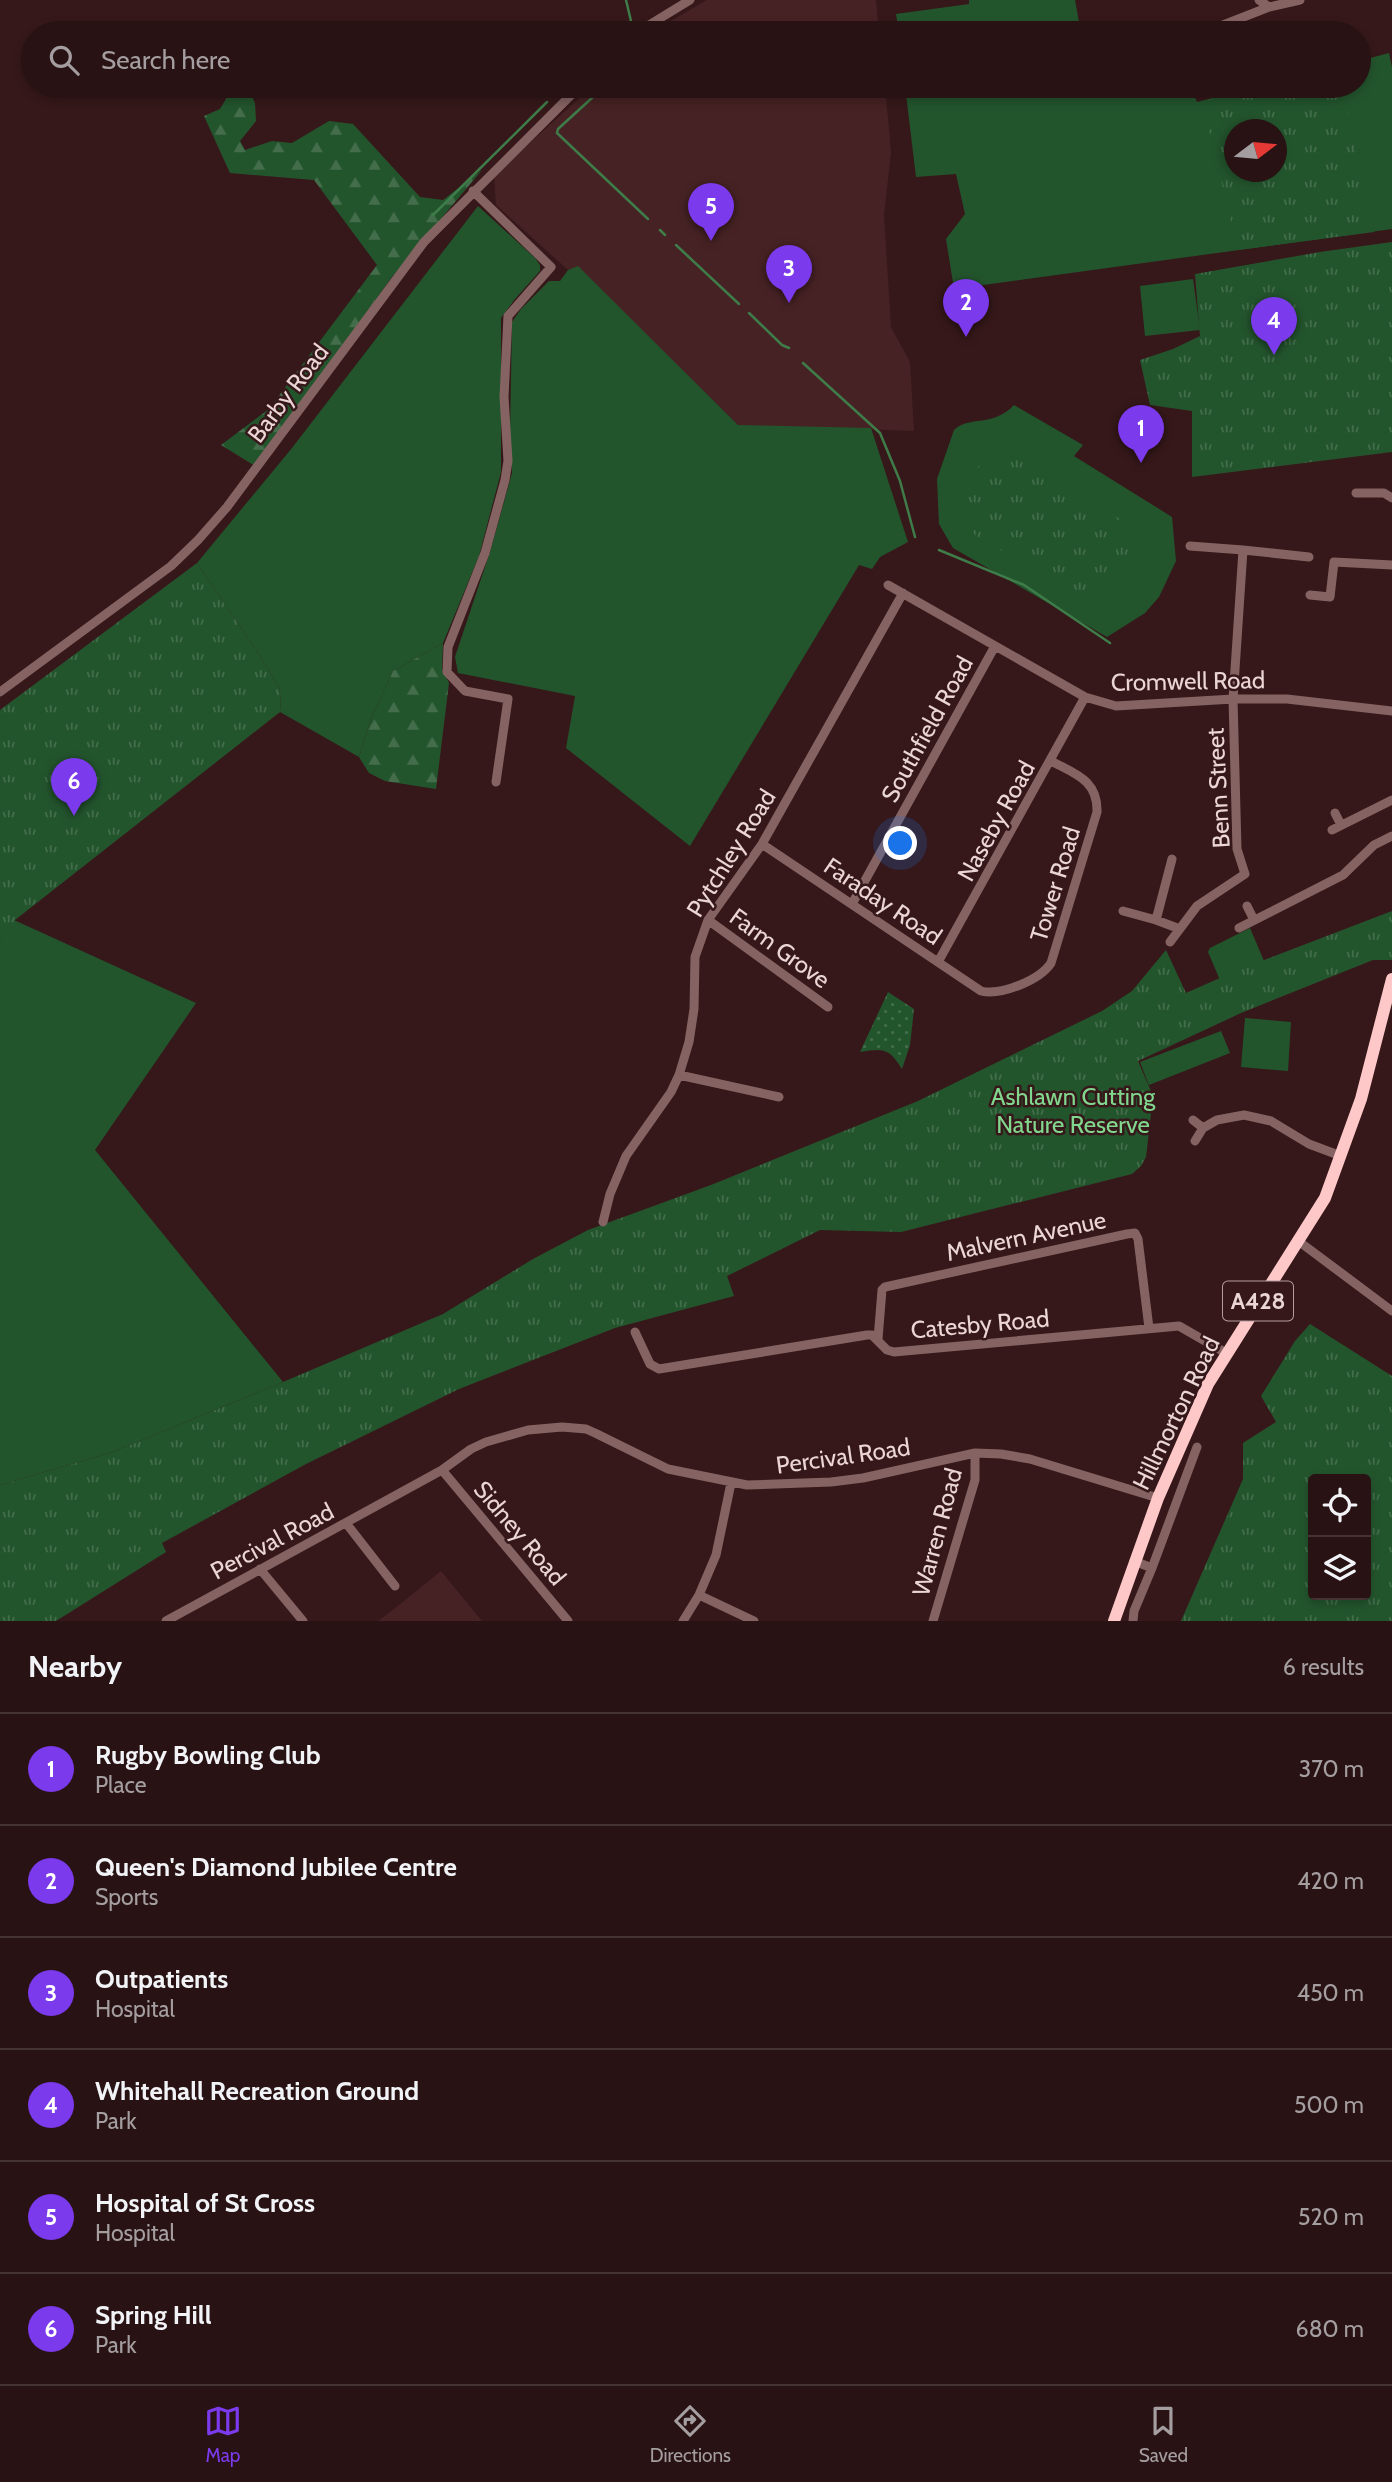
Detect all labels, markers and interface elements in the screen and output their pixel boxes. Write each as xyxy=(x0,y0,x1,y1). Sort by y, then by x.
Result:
search box xyxy=(21,21,1371,98)
icon: search xyxy=(45,41,83,79)
text: Search here xyxy=(101,44,230,76)
north arrow xyxy=(1224,119,1287,182)
pin: 5 xyxy=(688,183,734,241)
pin: 3 xyxy=(766,245,812,303)
pin: 2 xyxy=(943,279,989,337)
pin: 4 xyxy=(1251,297,1297,355)
street label: Barby Road xyxy=(241,338,335,448)
pin: 1 xyxy=(1118,405,1164,463)
street label: Southfield Road xyxy=(875,651,979,807)
street label: Cromwell Road xyxy=(1111,665,1265,697)
street label: Benn Street xyxy=(1200,727,1236,849)
street label: Naseby Road xyxy=(951,756,1041,886)
pin: 6 xyxy=(51,758,97,816)
street label: Pytchley Road xyxy=(680,784,782,922)
street label: Tower Road xyxy=(1024,823,1086,945)
your location xyxy=(883,826,917,860)
street label: Faraday Road xyxy=(819,851,947,951)
street label: Farm Grove xyxy=(724,902,836,994)
park label: Ashlawn Cutting Nature Reserve xyxy=(991,1082,1156,1139)
street label: Malvern Avenue xyxy=(943,1205,1109,1267)
road number: A428 xyxy=(1223,1282,1293,1320)
street label: Catesby Road xyxy=(910,1304,1050,1344)
street label: Hillmorton Road xyxy=(1126,1332,1226,1494)
street label: Percival Road xyxy=(774,1432,912,1480)
street label: Warren Road xyxy=(906,1465,968,1599)
map controls xyxy=(1308,1474,1371,1600)
button: locate xyxy=(1308,1474,1371,1537)
street label: Sidney Road xyxy=(468,1475,572,1591)
street label: Percival Road xyxy=(205,1496,339,1586)
button: layers xyxy=(1308,1537,1371,1600)
text: Nearby xyxy=(28,1648,122,1685)
text: 6 results xyxy=(1283,1653,1364,1681)
text: Rugby Bowling Club xyxy=(95,1739,321,1771)
text: 1 xyxy=(47,1755,55,1783)
text: 370 m xyxy=(1299,1755,1364,1783)
text: Place xyxy=(95,1771,147,1799)
text: Queen's Diamond Jubilee Centre xyxy=(95,1851,457,1883)
text: 2 xyxy=(45,1867,57,1895)
text: 420 m xyxy=(1297,1867,1364,1895)
text: Sports xyxy=(95,1883,158,1911)
text: Outpatients xyxy=(95,1963,228,1995)
text: 3 xyxy=(45,1979,57,2007)
text: 450 m xyxy=(1297,1979,1364,2007)
text: Hospital xyxy=(95,1995,175,2023)
text: Whitehall Recreation Ground xyxy=(95,2075,419,2107)
text: 4 xyxy=(44,2091,58,2119)
text: 500 m xyxy=(1294,2091,1364,2119)
text: Park xyxy=(95,2107,136,2135)
text: Hospital of St Cross xyxy=(95,2187,315,2219)
text: 5 xyxy=(45,2203,57,2231)
text: 520 m xyxy=(1298,2203,1364,2231)
text: Hospital xyxy=(95,2219,175,2247)
text: Spring Hill xyxy=(95,2299,212,2331)
text: 6 xyxy=(45,2315,57,2343)
text: 680 m xyxy=(1296,2315,1364,2343)
text: Park xyxy=(95,2331,136,2359)
tab: Map xyxy=(204,2402,242,2467)
tab: Directions xyxy=(650,2402,731,2467)
tab: Saved xyxy=(1139,2402,1188,2467)

